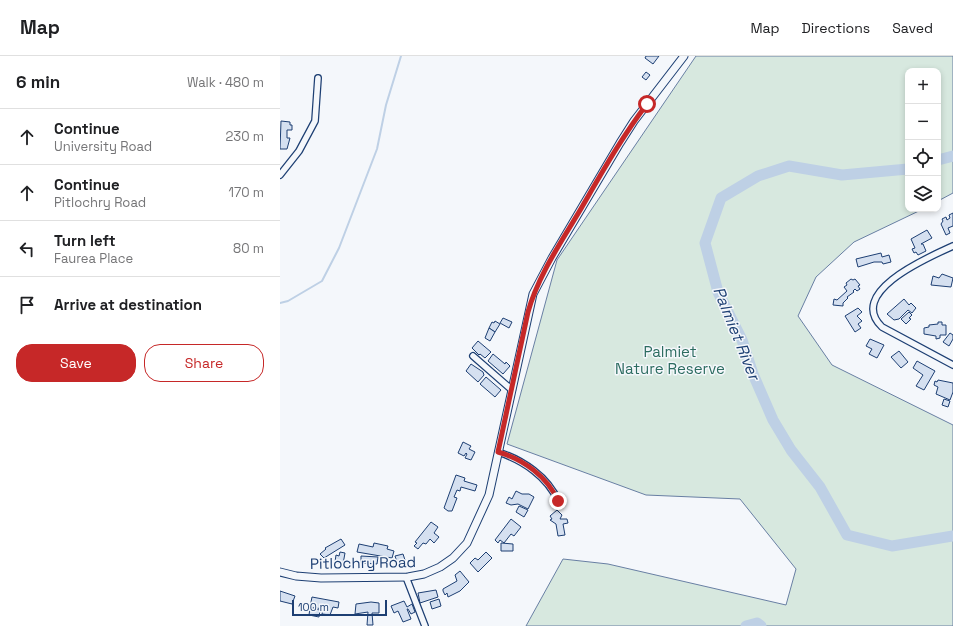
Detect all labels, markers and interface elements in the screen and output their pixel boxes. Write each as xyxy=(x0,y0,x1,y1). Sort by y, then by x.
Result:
text: Map xyxy=(20,15,60,40)
text: Map xyxy=(750,19,780,37)
text: Directions xyxy=(802,19,870,37)
text: Saved xyxy=(892,19,933,37)
map controls xyxy=(905,68,941,212)
button: + xyxy=(905,68,941,104)
text: 6 min xyxy=(16,71,60,93)
text: Walk · 480 m xyxy=(187,74,264,91)
route start xyxy=(638,95,656,113)
button: − xyxy=(905,104,941,140)
text: Continue xyxy=(54,119,120,138)
icon: ahead xyxy=(16,126,38,148)
text: 230 m xyxy=(226,128,264,145)
text: University Road xyxy=(54,138,152,155)
button: locate xyxy=(905,140,941,176)
text: Continue xyxy=(54,175,120,194)
button: layers xyxy=(905,176,941,212)
icon: ahead xyxy=(16,182,38,204)
text: 170 m xyxy=(228,184,264,201)
text: Pitlochry Road xyxy=(54,194,146,211)
text: Turn left xyxy=(54,231,116,250)
icon: left xyxy=(16,238,38,260)
text: 80 m xyxy=(233,240,264,257)
text: Faurea Place xyxy=(54,250,133,267)
water label: Palmiet River xyxy=(708,284,765,385)
icon: arrive xyxy=(16,294,38,316)
text: Arrive at destination xyxy=(54,295,202,314)
park label: Palmiet Nature Reserve xyxy=(615,342,725,378)
button: Save xyxy=(16,344,136,382)
button: Share xyxy=(144,344,264,382)
route end xyxy=(549,492,567,510)
street label: Pitlochry Road xyxy=(310,552,416,573)
scale bar xyxy=(292,598,387,617)
text: 100 m xyxy=(298,600,329,614)

